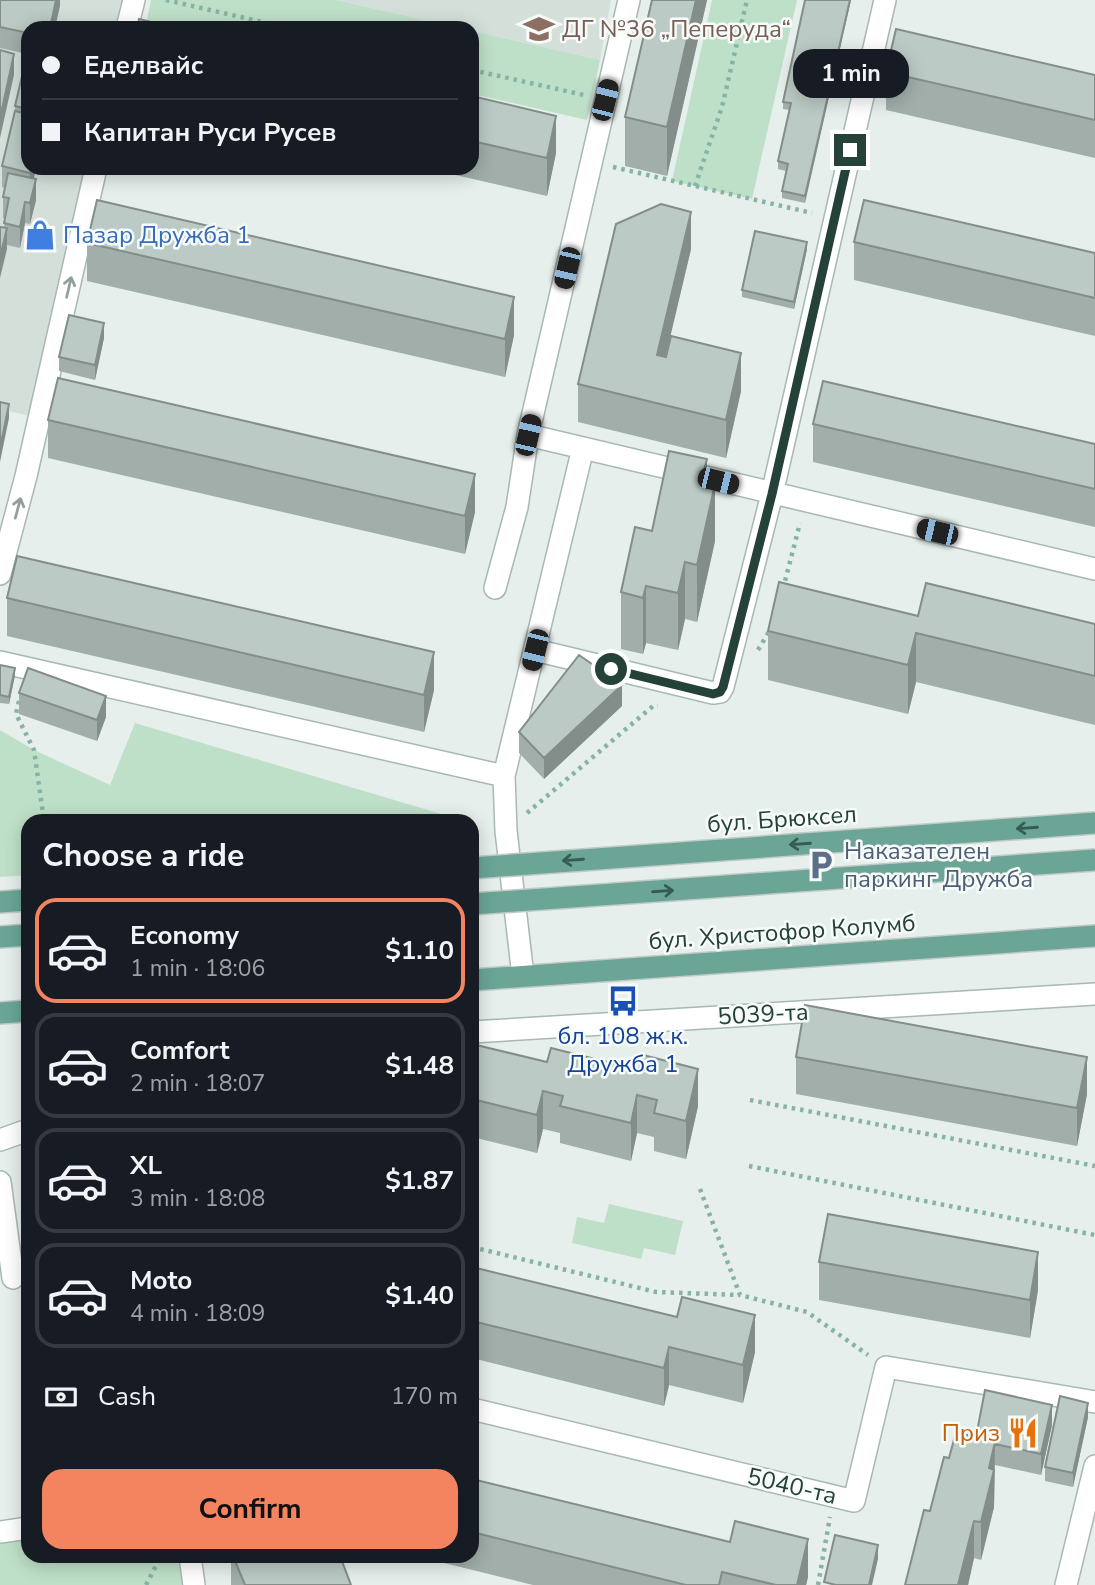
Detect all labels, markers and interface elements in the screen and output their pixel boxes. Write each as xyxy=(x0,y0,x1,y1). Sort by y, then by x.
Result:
school or university icon: ДГ №36 „Пеперуда“ xyxy=(522,12,556,46)
place label: ДГ №36 „Пеперуда“ xyxy=(562,13,791,45)
text: Еделвайс xyxy=(84,48,203,83)
callout: 1 min xyxy=(792,48,908,97)
text: 1 min xyxy=(821,58,881,89)
car xyxy=(590,77,621,123)
text: Капитан Руси Русев xyxy=(84,115,336,150)
route end xyxy=(834,134,866,166)
shop icon: Пазар Дружба 1 xyxy=(23,218,57,252)
place label: Пазар Дружба 1 xyxy=(63,219,251,251)
car xyxy=(553,245,582,291)
one-way arrow xyxy=(63,276,76,299)
car xyxy=(514,412,543,458)
car xyxy=(696,466,741,496)
one-way arrow xyxy=(12,498,25,520)
car xyxy=(915,517,960,547)
car xyxy=(520,627,551,673)
route start xyxy=(595,653,627,685)
street label: бул. Брюксел xyxy=(706,798,858,840)
one-way arrow xyxy=(1016,822,1039,835)
text: Choose a ride xyxy=(42,834,244,877)
place label: Наказателен паркинг Дружба xyxy=(844,835,1033,895)
one-way arrow xyxy=(789,838,812,851)
parking icon: Наказателен паркинг Дружба xyxy=(804,848,838,882)
one-way arrow xyxy=(562,854,585,867)
one-way arrow xyxy=(651,884,674,897)
street label: бул. Христофор Колумб xyxy=(647,907,917,957)
text: Economy xyxy=(130,918,239,953)
icon: car xyxy=(46,919,109,982)
text: $1.10 xyxy=(385,933,454,968)
text: 1 min · 18:06 xyxy=(130,953,265,984)
bus stop icon: бл. 108 ж.к. Дружба 1 xyxy=(606,984,640,1018)
street label: 5039-та xyxy=(717,996,809,1032)
place label: бл. 108 ж.к. Дружба 1 xyxy=(558,1020,688,1080)
text: Comfort xyxy=(130,1033,230,1068)
icon: car xyxy=(46,1034,109,1097)
text: $1.48 xyxy=(385,1048,454,1083)
text: 2 min · 18:07 xyxy=(130,1068,265,1099)
text: XL xyxy=(130,1148,162,1183)
icon: car xyxy=(46,1149,109,1212)
text: $1.87 xyxy=(385,1163,454,1198)
text: 3 min · 18:08 xyxy=(130,1183,265,1214)
text: Moto xyxy=(130,1263,192,1298)
icon: car xyxy=(46,1264,109,1327)
text: $1.40 xyxy=(385,1278,454,1313)
text: 4 min · 18:09 xyxy=(130,1298,265,1329)
icon: cash xyxy=(42,1378,80,1416)
text: Cash xyxy=(98,1379,156,1414)
text: 170 m xyxy=(391,1381,458,1412)
restaurant icon: Приз xyxy=(1006,1416,1040,1450)
place label: Приз xyxy=(942,1417,1000,1449)
street label: 5040-та xyxy=(744,1460,840,1512)
button: Confirm xyxy=(42,1469,458,1549)

